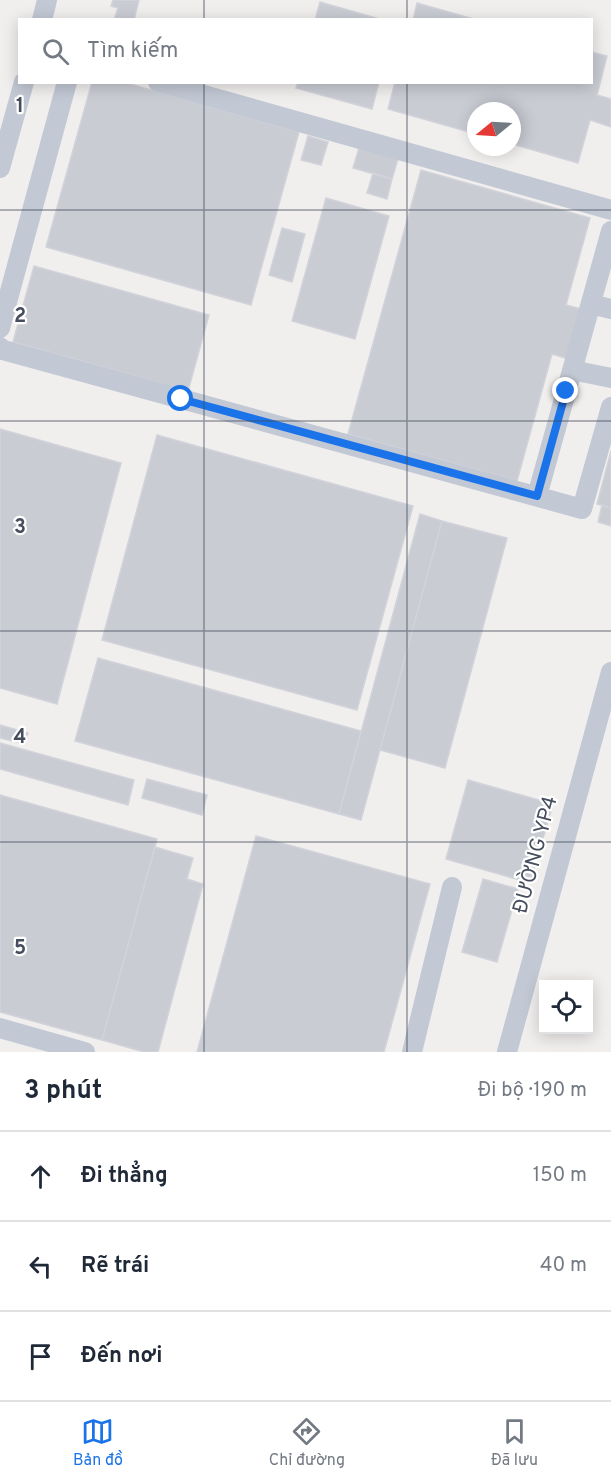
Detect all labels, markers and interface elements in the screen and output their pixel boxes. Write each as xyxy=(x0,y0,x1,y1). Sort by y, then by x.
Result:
search box xyxy=(18,18,593,84)
icon: search xyxy=(39,35,72,68)
text: Tìm kiếm xyxy=(87,38,178,65)
text: 1 xyxy=(16,94,24,120)
north arrow xyxy=(467,102,521,156)
text: 2 xyxy=(14,304,26,330)
route end xyxy=(552,377,578,403)
route start xyxy=(167,385,193,411)
text: 3 xyxy=(14,515,26,541)
text: 4 xyxy=(14,725,26,751)
street label: ĐƯỜNG YP4 xyxy=(506,793,565,917)
text: 5 xyxy=(14,936,26,962)
map controls xyxy=(539,980,593,1034)
button: locate xyxy=(539,980,593,1034)
text: 3 phút xyxy=(24,1075,102,1108)
text: Đi bộ · 190 m xyxy=(478,1078,587,1104)
icon: ahead xyxy=(24,1160,57,1193)
text: Đi thẳng xyxy=(81,1163,168,1190)
text: 150 m xyxy=(533,1163,587,1189)
icon: left xyxy=(24,1250,57,1283)
text: Rẽ trái xyxy=(81,1253,149,1280)
text: 40 m xyxy=(540,1253,587,1279)
icon: arrive xyxy=(24,1340,57,1373)
text: Đến nơi xyxy=(81,1343,162,1370)
tab: Bản đồ xyxy=(73,1415,123,1471)
tab: Chỉ đường xyxy=(269,1415,345,1471)
tab: Đã lưu xyxy=(491,1415,538,1471)

